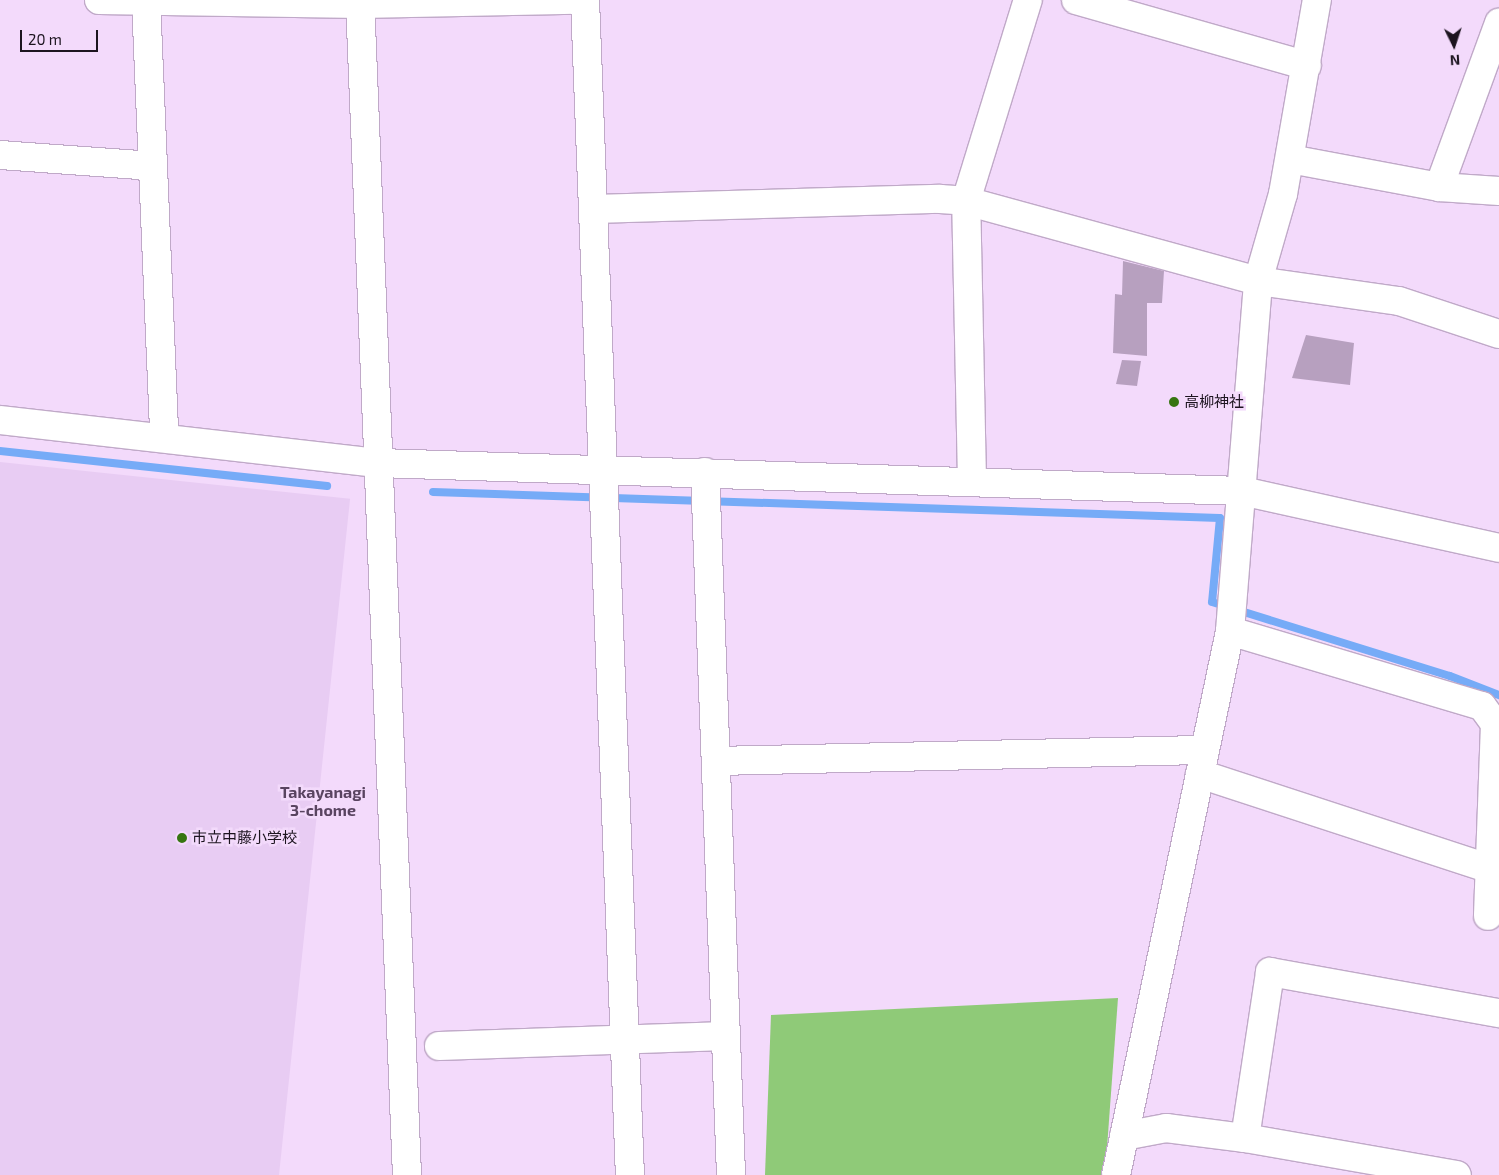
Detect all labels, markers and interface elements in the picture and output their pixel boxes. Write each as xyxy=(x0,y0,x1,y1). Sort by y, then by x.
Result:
scale bar xyxy=(22,20,100,52)
north arrow xyxy=(1429,20,1479,70)
text: 20 m xyxy=(28,30,62,48)
text: N xyxy=(1449,52,1461,69)
place label: 高柳神社 xyxy=(1184,393,1244,411)
marker: 高柳神社 xyxy=(1168,396,1180,408)
district label: Takayanagi 3-chome xyxy=(280,782,366,820)
place label: 市立中藤小学校 xyxy=(192,829,297,847)
marker: 市立中藤小学校 xyxy=(176,832,188,844)

